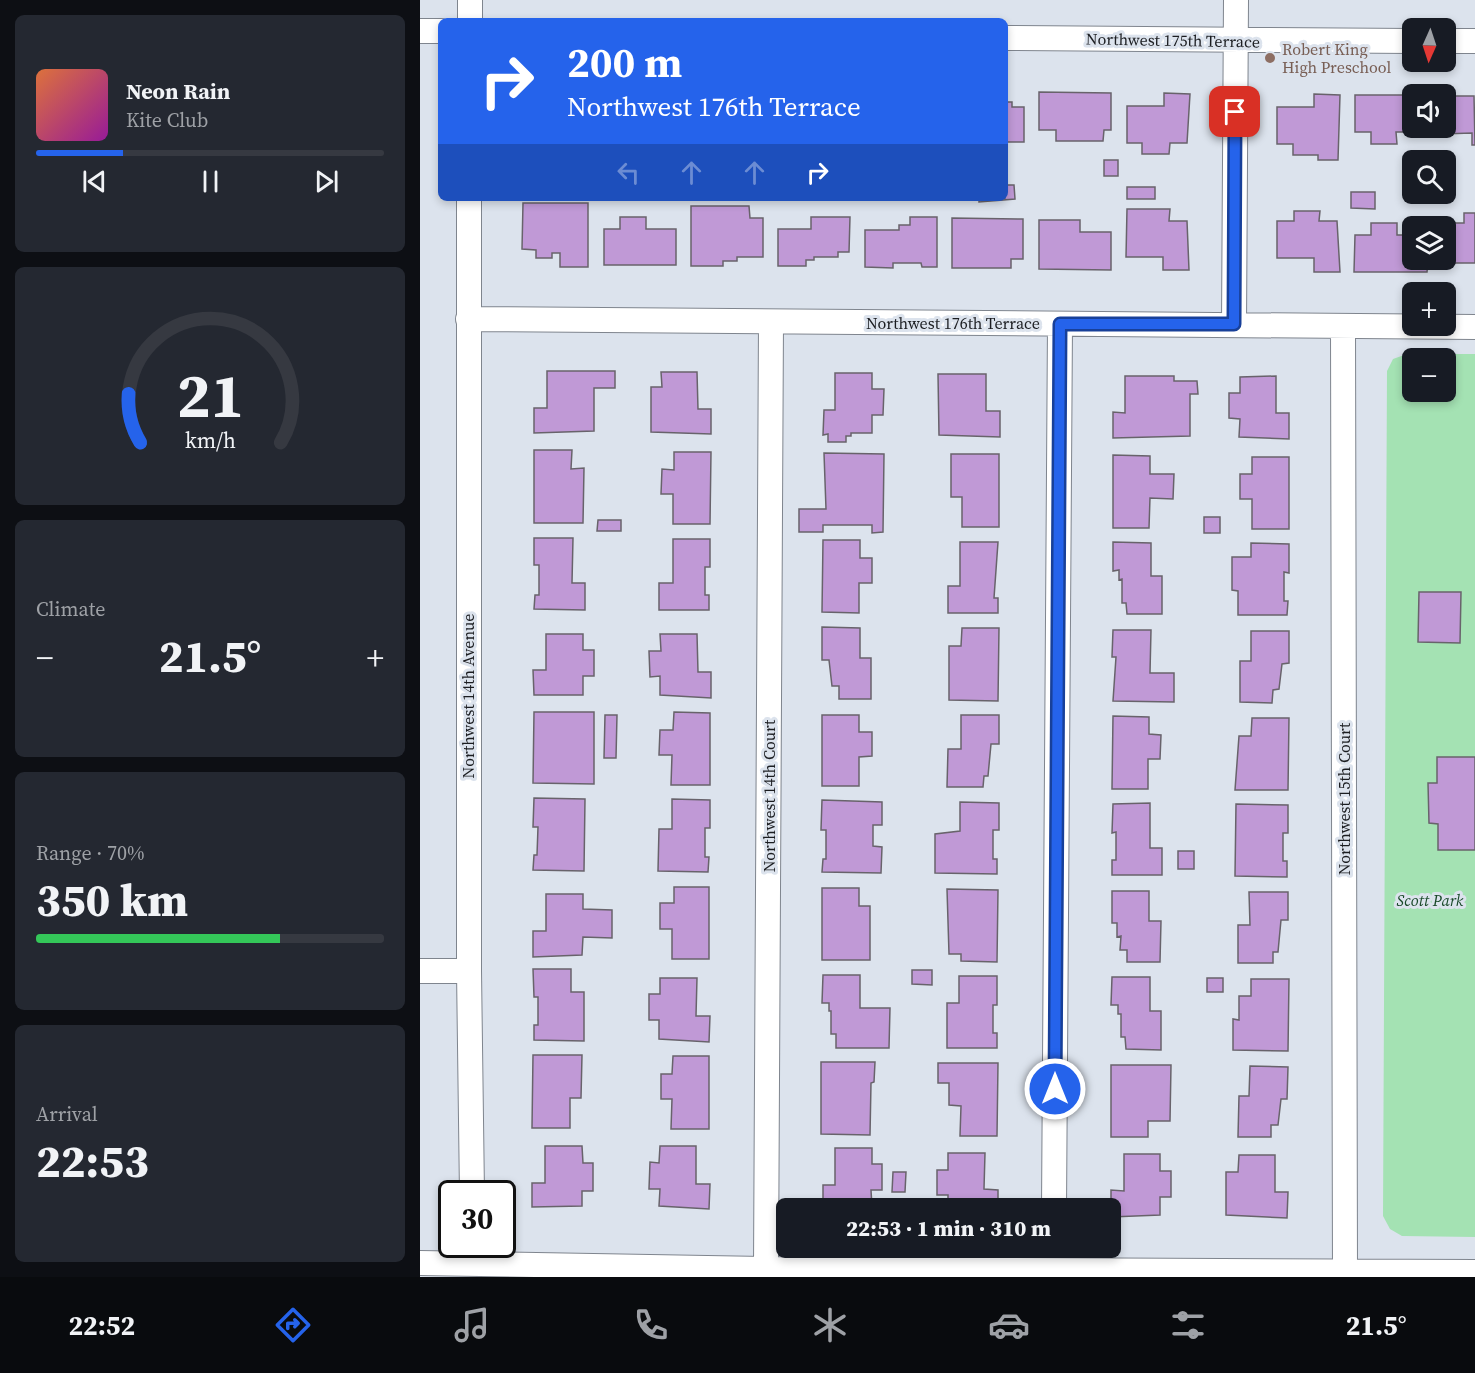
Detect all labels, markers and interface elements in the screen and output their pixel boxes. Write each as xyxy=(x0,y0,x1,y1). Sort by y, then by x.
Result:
north arrow xyxy=(1402,18,1456,72)
map controls xyxy=(1402,18,1456,402)
street label: Northwest 175th Terrace xyxy=(1086,27,1260,53)
text: 200 m xyxy=(567,33,682,91)
place label: Robert King High Preschool xyxy=(1282,38,1391,78)
icon: right xyxy=(468,42,546,120)
marker: Robert King High Preschool xyxy=(1263,51,1277,65)
text: Neon Rain xyxy=(126,76,230,106)
button: sound xyxy=(1402,84,1456,138)
pin xyxy=(1209,86,1260,137)
text: Northwest 176th Terrace xyxy=(567,88,861,125)
icon: arrive xyxy=(1218,95,1251,128)
text: Kite Club xyxy=(126,106,208,134)
button: search xyxy=(1402,150,1456,204)
icon: left xyxy=(612,156,645,189)
icon: ahead xyxy=(675,156,708,189)
icon: ahead xyxy=(738,156,771,189)
icon: right xyxy=(801,156,834,189)
icon: previous xyxy=(78,165,111,198)
icon: pause xyxy=(194,165,227,198)
icon: next xyxy=(310,165,343,198)
button: layers xyxy=(1402,216,1456,270)
button: + xyxy=(1402,282,1456,336)
street label: Northwest 176th Terrace xyxy=(866,312,1040,334)
button: − xyxy=(1402,348,1456,402)
text: 21 xyxy=(176,352,244,438)
text: km/h xyxy=(184,427,236,456)
text: Climate xyxy=(36,595,105,623)
street label: Northwest 14th Avenue xyxy=(457,614,479,778)
text: 21.5° xyxy=(159,625,261,687)
text: − xyxy=(36,635,54,680)
text: + xyxy=(367,635,384,680)
street label: Northwest 14th Court xyxy=(758,719,780,872)
street label: Northwest 15th Court xyxy=(1333,722,1355,875)
text: Range · 70% xyxy=(36,839,145,867)
text: 350 km xyxy=(36,869,188,931)
park label: Scott Park xyxy=(1397,889,1464,911)
position arrow xyxy=(1023,1057,1087,1121)
text: Arrival xyxy=(36,1100,98,1128)
text: 22:53 xyxy=(36,1130,149,1192)
speed limit sign: 30 xyxy=(438,1180,516,1258)
text: 22:53 · 1 min · 310 m xyxy=(846,1213,1051,1243)
icon: directions xyxy=(272,1304,314,1346)
icon: music xyxy=(451,1304,493,1346)
icon: phone xyxy=(630,1304,672,1346)
icon: climate xyxy=(809,1304,851,1346)
icon: car xyxy=(988,1304,1030,1346)
icon: filters xyxy=(1167,1304,1209,1346)
text: 22:52 xyxy=(68,1307,135,1344)
text: 21.5° xyxy=(1346,1307,1407,1344)

